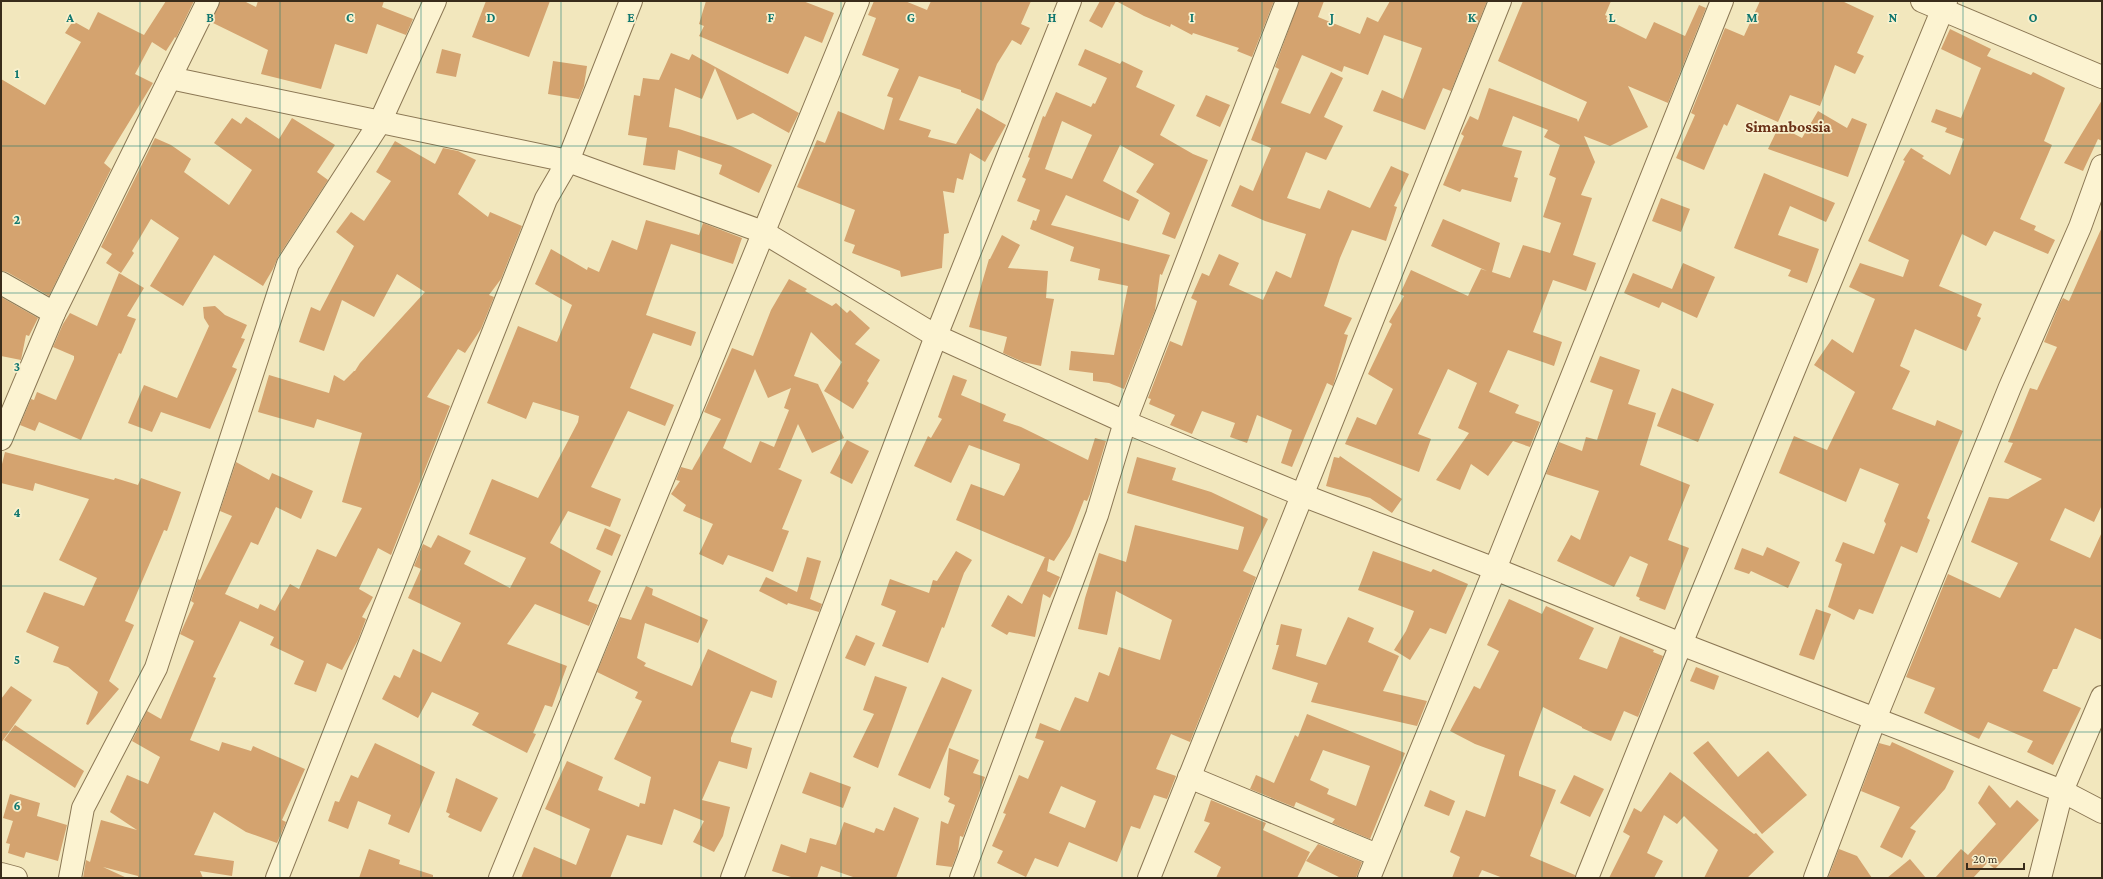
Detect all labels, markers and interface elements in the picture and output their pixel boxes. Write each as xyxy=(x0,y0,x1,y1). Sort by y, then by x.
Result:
text: A xyxy=(65,10,74,25)
text: B xyxy=(206,10,214,25)
text: C xyxy=(346,10,354,25)
text: D xyxy=(487,10,496,25)
text: E xyxy=(627,10,635,25)
text: F xyxy=(768,10,775,25)
text: G xyxy=(907,10,915,25)
text: H xyxy=(1048,10,1057,25)
text: I xyxy=(1190,10,1194,25)
text: J xyxy=(1328,10,1334,25)
text: K xyxy=(1468,10,1477,25)
text: L xyxy=(1609,10,1616,25)
text: M xyxy=(1746,10,1758,25)
text: N xyxy=(1889,10,1898,25)
text: O xyxy=(2029,10,2038,25)
text: 1 xyxy=(15,66,20,81)
district label: Simanbossia xyxy=(1745,118,1831,135)
text: 2 xyxy=(14,212,21,227)
text: 3 xyxy=(14,359,20,374)
text: 4 xyxy=(13,505,21,520)
text: 5 xyxy=(14,652,20,667)
text: 6 xyxy=(13,798,21,813)
scale bar xyxy=(1967,845,2024,871)
text: 20 m xyxy=(1973,852,1998,866)

